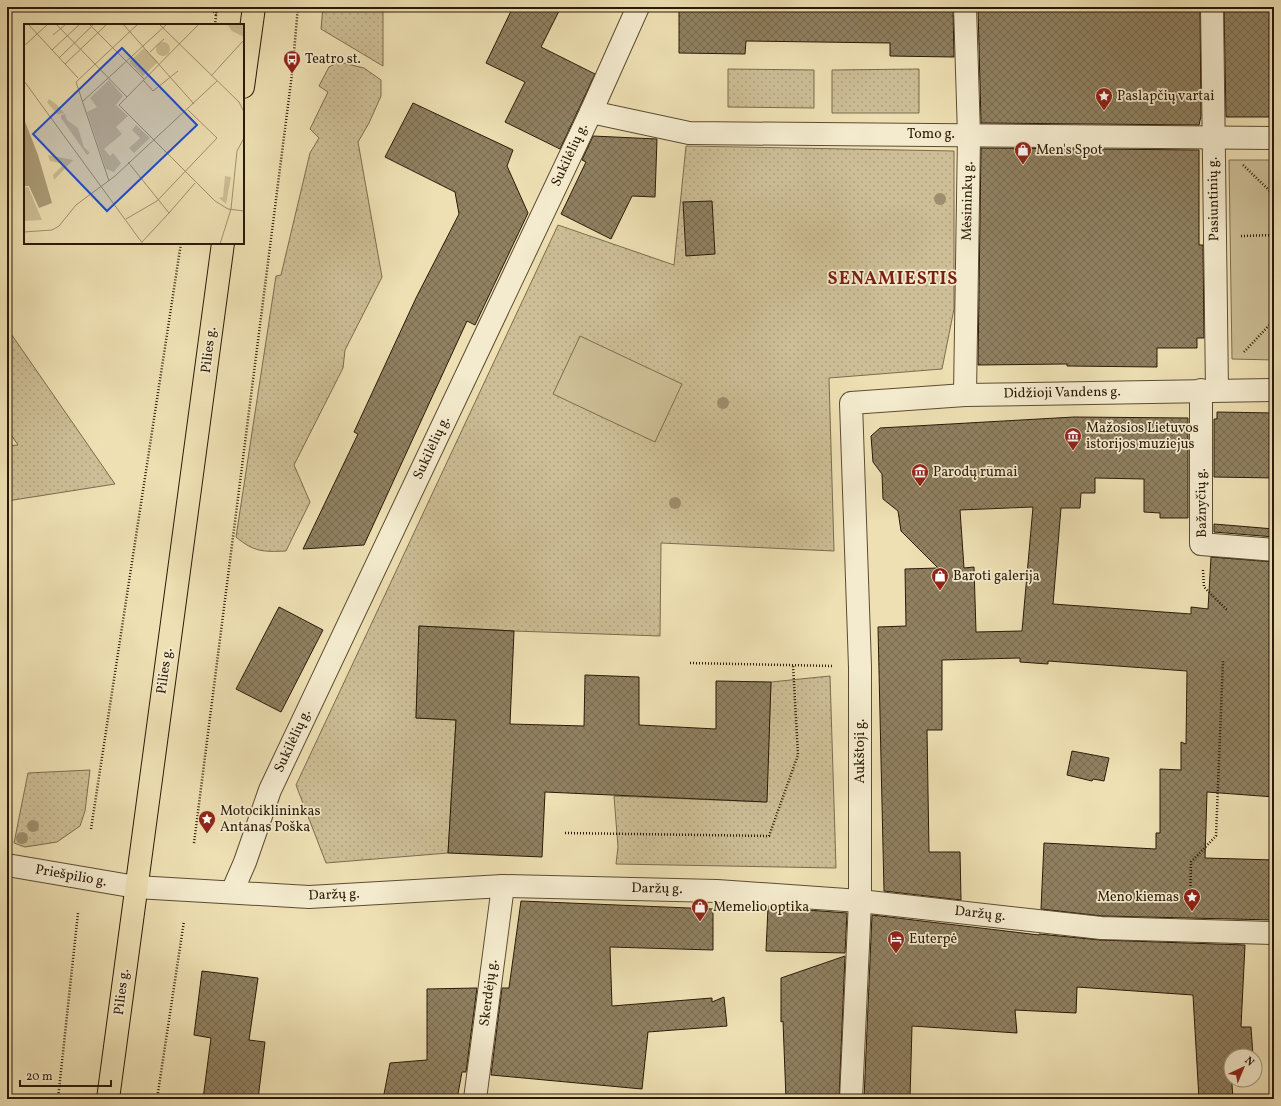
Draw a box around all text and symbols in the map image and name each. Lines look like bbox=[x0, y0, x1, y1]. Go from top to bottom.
inset map bbox=[24, 24, 244, 244]
bus stop icon: Teatro st. bbox=[282, 49, 302, 74]
place label: Teatro st. bbox=[305, 50, 361, 69]
place icon: Paslapčių vartai bbox=[1094, 86, 1114, 111]
place label: Paslapčių vartai bbox=[1117, 87, 1214, 106]
street label: Sukilėlių g. bbox=[547, 120, 593, 190]
street label: Tomo g. bbox=[907, 125, 955, 144]
shop icon: Men's Spot bbox=[1013, 140, 1033, 165]
place label: Men's Spot bbox=[1036, 141, 1103, 160]
street label: Pasiuntinių g. bbox=[1204, 157, 1224, 241]
street label: Mėsininkų g. bbox=[958, 161, 978, 241]
district label: SENAMIESTIS bbox=[828, 267, 958, 292]
street label: Pilies g. bbox=[197, 326, 221, 374]
street label: Didžioji Vandens g. bbox=[1003, 382, 1121, 404]
street label: Sukilėlių g. bbox=[409, 413, 455, 483]
place label: Mažosios Lietuvos istorijos muziejus bbox=[1086, 419, 1199, 454]
museum icon: Mažosios Lietuvos istorijos muziejus bbox=[1063, 426, 1083, 451]
museum icon: Parodų rūmai bbox=[910, 462, 930, 487]
place label: Parodų rūmai bbox=[933, 463, 1017, 482]
street label: Bažnyčių g. bbox=[1192, 468, 1212, 538]
shop icon: Baroti galerija bbox=[930, 566, 950, 591]
place label: Baroti galerija bbox=[953, 567, 1040, 586]
street label: Pilies g. bbox=[152, 647, 178, 695]
street label: Sukilėlių g. bbox=[270, 706, 316, 776]
street label: Aukštoji g. bbox=[851, 719, 870, 783]
place label: Motociklininkas Antanas Poška bbox=[220, 802, 320, 837]
place icon: Motociklininkas Antanas Poška bbox=[197, 809, 217, 834]
street label: Priešpilio g. bbox=[34, 860, 108, 892]
street label: Daržų g. bbox=[631, 879, 683, 899]
street label: Daržų g. bbox=[308, 885, 360, 905]
place icon: Meno kiemas bbox=[1182, 887, 1202, 912]
place label: Meno kiemas bbox=[1097, 888, 1179, 907]
shop icon: Memelio optika bbox=[690, 897, 710, 922]
place label: Memelio optika bbox=[713, 898, 809, 917]
street label: Daržų g. bbox=[954, 902, 1006, 926]
hotel icon: Euterpė bbox=[886, 929, 906, 954]
place label: Euterpė bbox=[909, 930, 958, 949]
street label: Skerdėjų g. bbox=[475, 958, 503, 1028]
street label: Pilies g. bbox=[110, 968, 134, 1016]
north arrow bbox=[1223, 1048, 1263, 1088]
text: N bbox=[1241, 1054, 1257, 1070]
scale bar bbox=[20, 1062, 111, 1088]
text: 20 m bbox=[26, 1069, 53, 1085]

